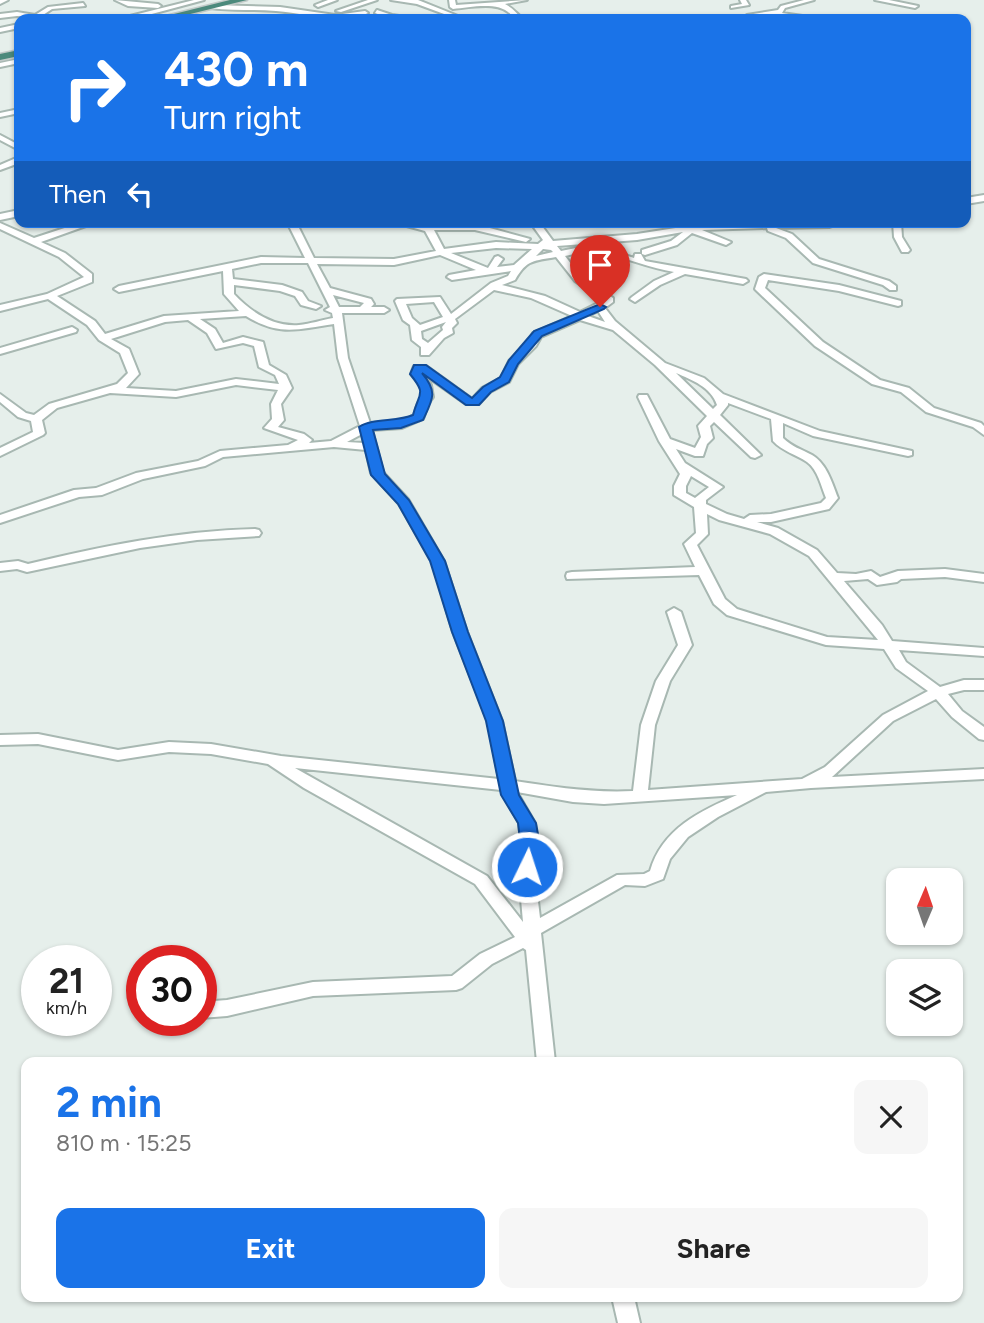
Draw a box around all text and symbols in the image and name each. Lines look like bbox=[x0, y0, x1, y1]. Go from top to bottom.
text: 430 m bbox=[164, 39, 308, 98]
icon: right bbox=[49, 42, 140, 133]
text: Turn right bbox=[164, 99, 302, 137]
icon: left bbox=[121, 175, 159, 213]
text: Then bbox=[49, 178, 107, 210]
pin bbox=[570, 235, 630, 307]
icon: arrive bbox=[581, 246, 619, 284]
position arrow bbox=[490, 830, 564, 904]
north arrow bbox=[886, 868, 962, 945]
map controls bbox=[886, 868, 963, 1036]
speed limit sign: 30 bbox=[126, 945, 217, 1036]
button: layers bbox=[886, 959, 963, 1036]
text: 21 bbox=[49, 960, 84, 1002]
text: km/h bbox=[46, 997, 87, 1019]
text: 2 min bbox=[56, 1077, 162, 1128]
button: close bbox=[854, 1080, 928, 1154]
text: 810 m · 15:25 bbox=[56, 1129, 191, 1157]
button: Exit bbox=[56, 1208, 485, 1288]
button: Share bbox=[499, 1208, 928, 1288]

